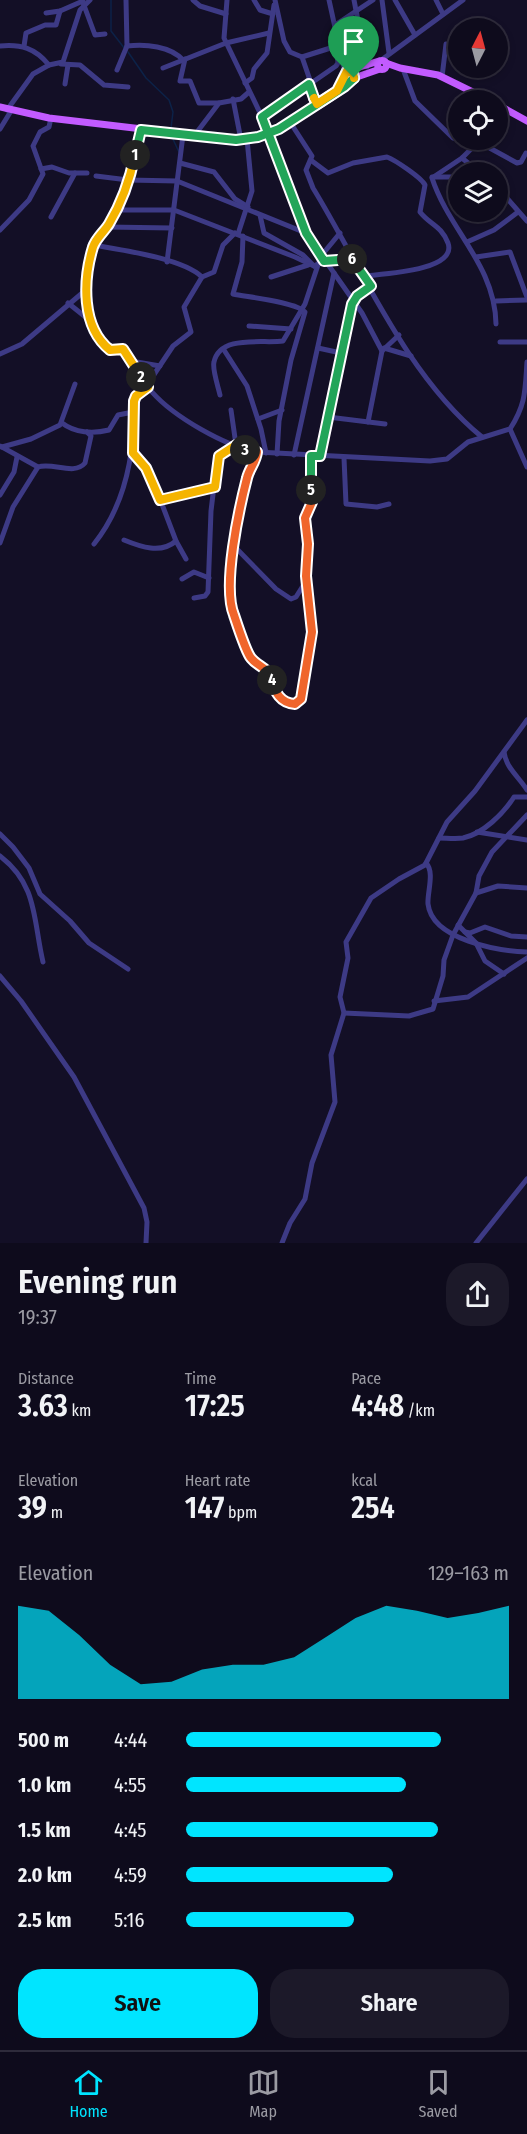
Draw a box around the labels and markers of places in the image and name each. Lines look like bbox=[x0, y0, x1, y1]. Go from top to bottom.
pin bbox=[328, 16, 379, 78]
pin: 1 bbox=[120, 140, 150, 170]
pin: 6 bbox=[337, 244, 367, 274]
pin: 2 bbox=[126, 362, 156, 392]
pin: 3 bbox=[230, 435, 260, 465]
pin: 5 bbox=[296, 475, 326, 505]
pin: 4 bbox=[257, 665, 287, 695]

